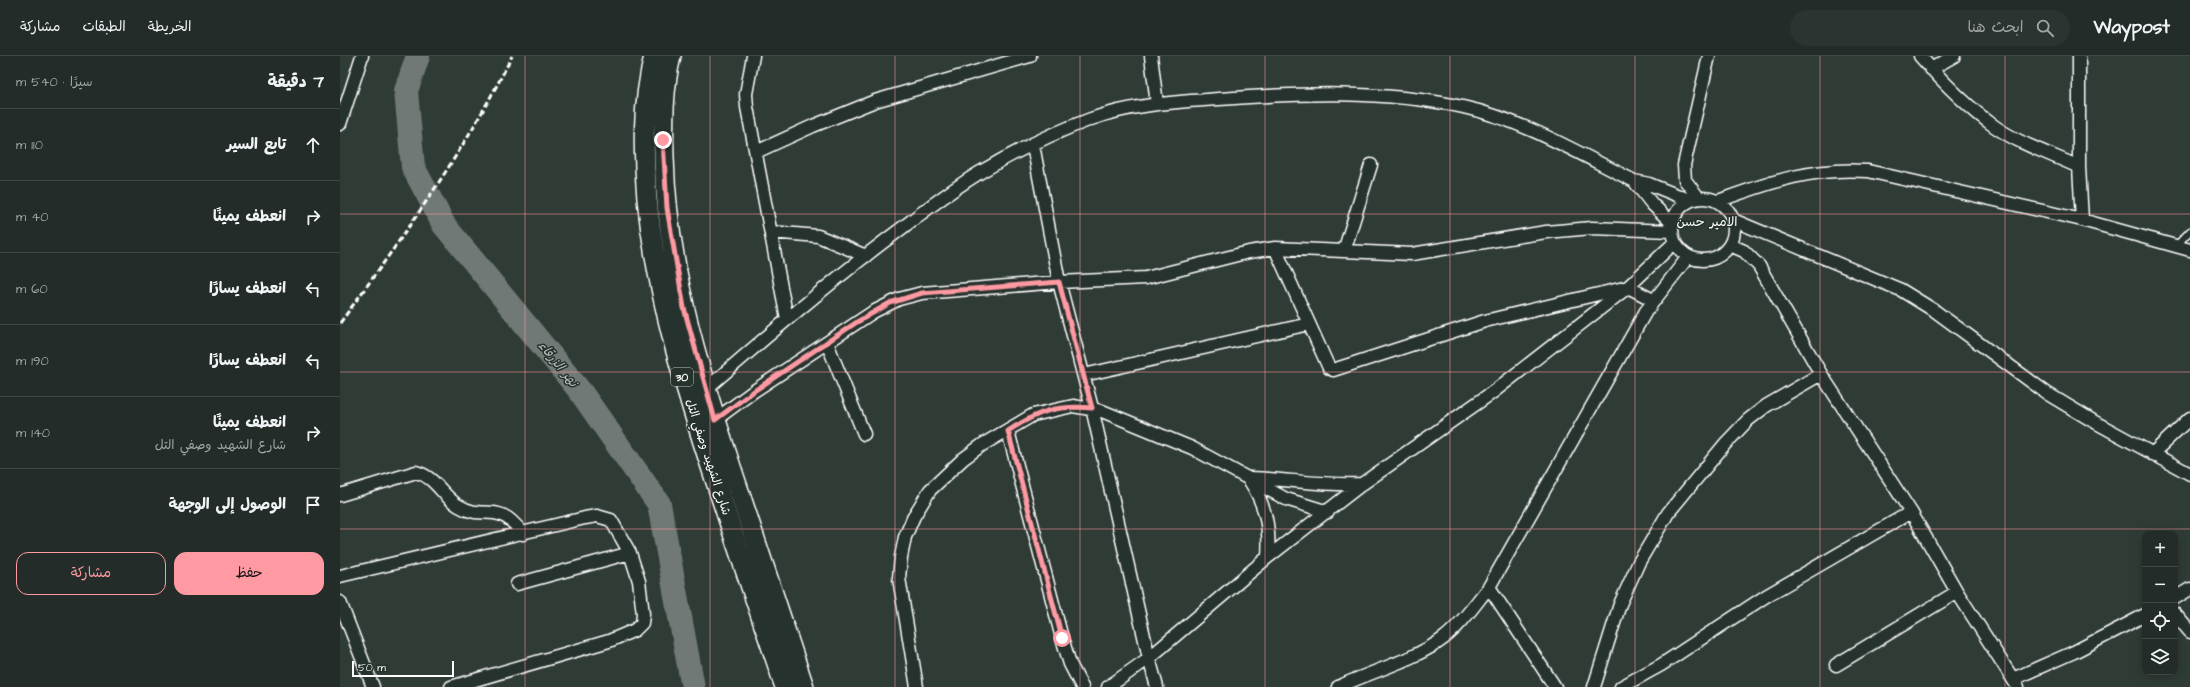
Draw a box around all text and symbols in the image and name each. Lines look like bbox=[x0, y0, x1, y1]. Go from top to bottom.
search box bbox=[1790, 10, 2070, 46]
text: Waypost bbox=[2094, 14, 2170, 41]
text: مشاركة bbox=[20, 17, 60, 37]
text: الطبقات bbox=[82, 17, 126, 37]
text: الخريطة bbox=[148, 17, 191, 37]
text: ابحث هنا bbox=[1967, 17, 2024, 38]
icon: search bbox=[2034, 17, 2056, 39]
text: 7 دقيقة bbox=[268, 70, 324, 94]
text: سيرًا · 540 m bbox=[16, 73, 92, 91]
route end bbox=[654, 131, 672, 149]
text: تابع السير bbox=[227, 134, 286, 155]
icon: ahead bbox=[302, 134, 324, 156]
text: 110 m bbox=[16, 136, 43, 154]
text: انعطف يمينًا bbox=[213, 206, 286, 227]
icon: right bbox=[302, 206, 324, 228]
text: 40 m bbox=[16, 208, 48, 226]
district label: الامير حسن bbox=[1676, 213, 1738, 231]
text: انعطف يسارًا bbox=[209, 278, 286, 299]
icon: left bbox=[302, 278, 324, 300]
text: 60 m bbox=[16, 280, 48, 298]
water label: نهر الزرقاء bbox=[534, 337, 583, 392]
text: انعطف يسارًا bbox=[209, 350, 286, 371]
icon: left bbox=[302, 350, 324, 372]
text: 190 m bbox=[16, 352, 49, 370]
road number: 30 bbox=[671, 368, 693, 386]
street label: شارع الشهيد وصفي التل bbox=[679, 397, 735, 518]
text: انعطف يمينًا bbox=[213, 412, 286, 433]
icon: right bbox=[302, 422, 324, 444]
text: 140 m bbox=[16, 424, 50, 442]
text: شارع الشهيد وصفي التل bbox=[155, 436, 286, 454]
text: الوصول إلى الوجهة bbox=[169, 494, 286, 515]
icon: arrive bbox=[302, 494, 324, 516]
map controls bbox=[2142, 531, 2178, 675]
button: + bbox=[2142, 531, 2178, 567]
button: مشاركة bbox=[16, 552, 166, 595]
button: حفظ bbox=[174, 552, 324, 595]
button: − bbox=[2142, 567, 2178, 603]
button: locate bbox=[2142, 603, 2178, 639]
route start bbox=[1053, 629, 1071, 647]
button: layers bbox=[2142, 639, 2178, 675]
scale bar bbox=[352, 659, 454, 678]
text: 50 m bbox=[358, 660, 386, 675]

